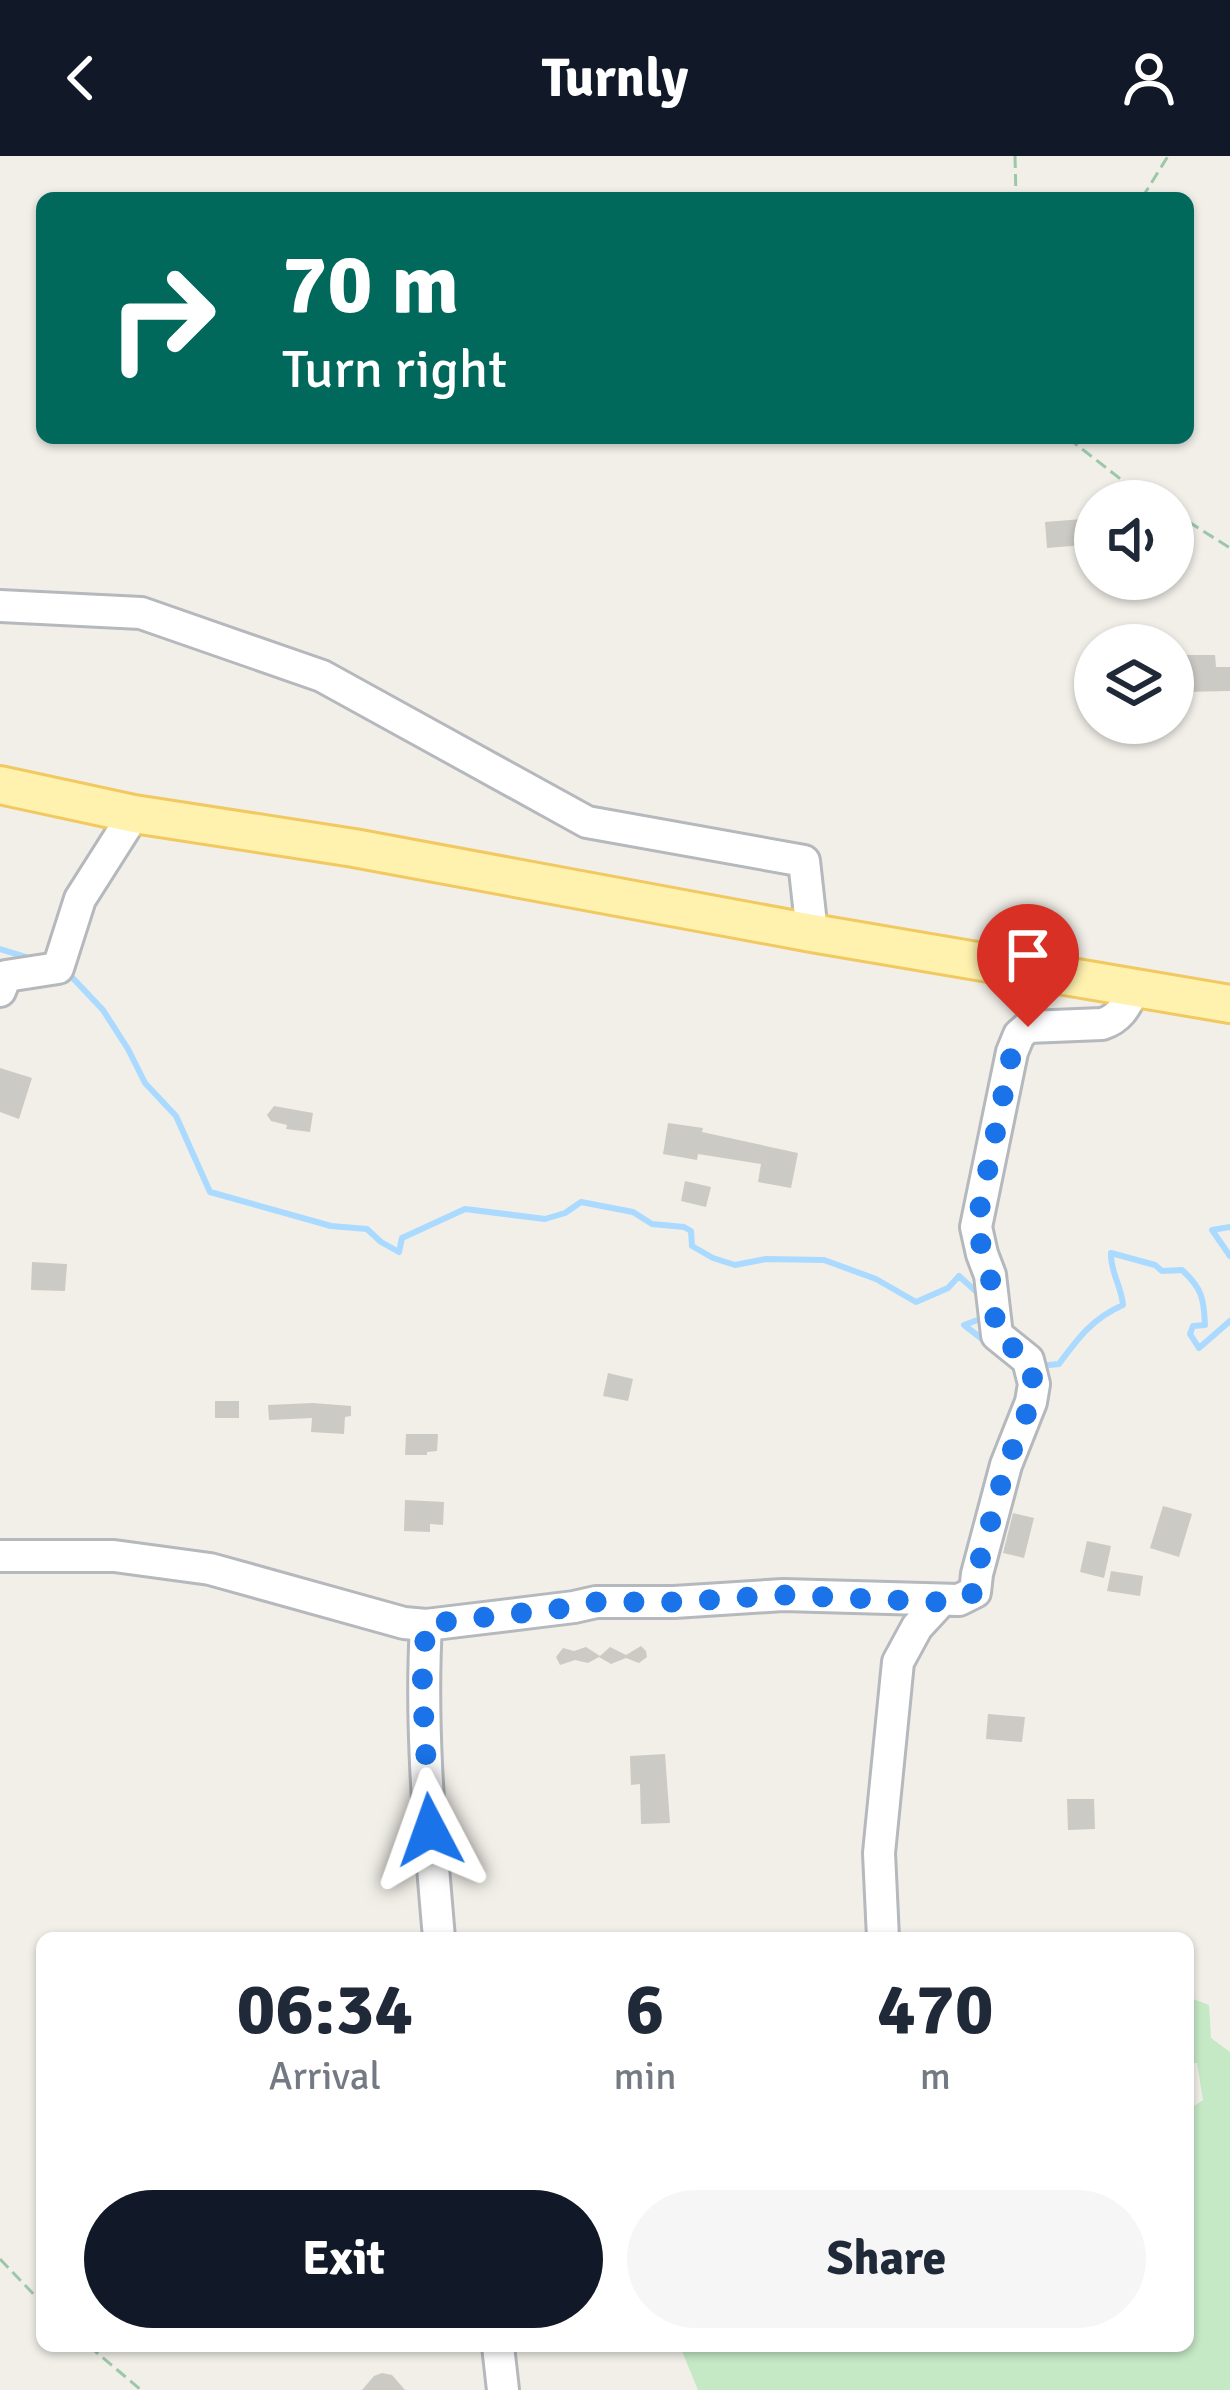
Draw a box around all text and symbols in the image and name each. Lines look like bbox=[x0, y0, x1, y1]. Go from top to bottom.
icon: back bbox=[48, 45, 114, 111]
text: Turnly bbox=[542, 45, 688, 112]
icon: person bbox=[1116, 45, 1182, 111]
text: 70 m bbox=[282, 233, 459, 337]
icon: right bbox=[84, 240, 240, 396]
text: Turn right bbox=[282, 336, 507, 403]
map controls bbox=[1074, 480, 1194, 744]
button: sound bbox=[1074, 480, 1194, 600]
button: layers bbox=[1074, 624, 1194, 744]
pin bbox=[977, 904, 1079, 1027]
icon: arrive bbox=[995, 922, 1061, 988]
position arrow bbox=[367, 1767, 493, 1893]
text: 06:34 bbox=[236, 1965, 413, 2054]
text: 6 bbox=[626, 1965, 664, 2054]
text: 470 bbox=[877, 1965, 994, 2054]
text: Arrival bbox=[269, 2052, 381, 2100]
text: min bbox=[614, 2052, 677, 2100]
text: m bbox=[920, 2052, 951, 2100]
button: Exit bbox=[84, 2190, 603, 2328]
button: Share bbox=[627, 2190, 1146, 2328]

